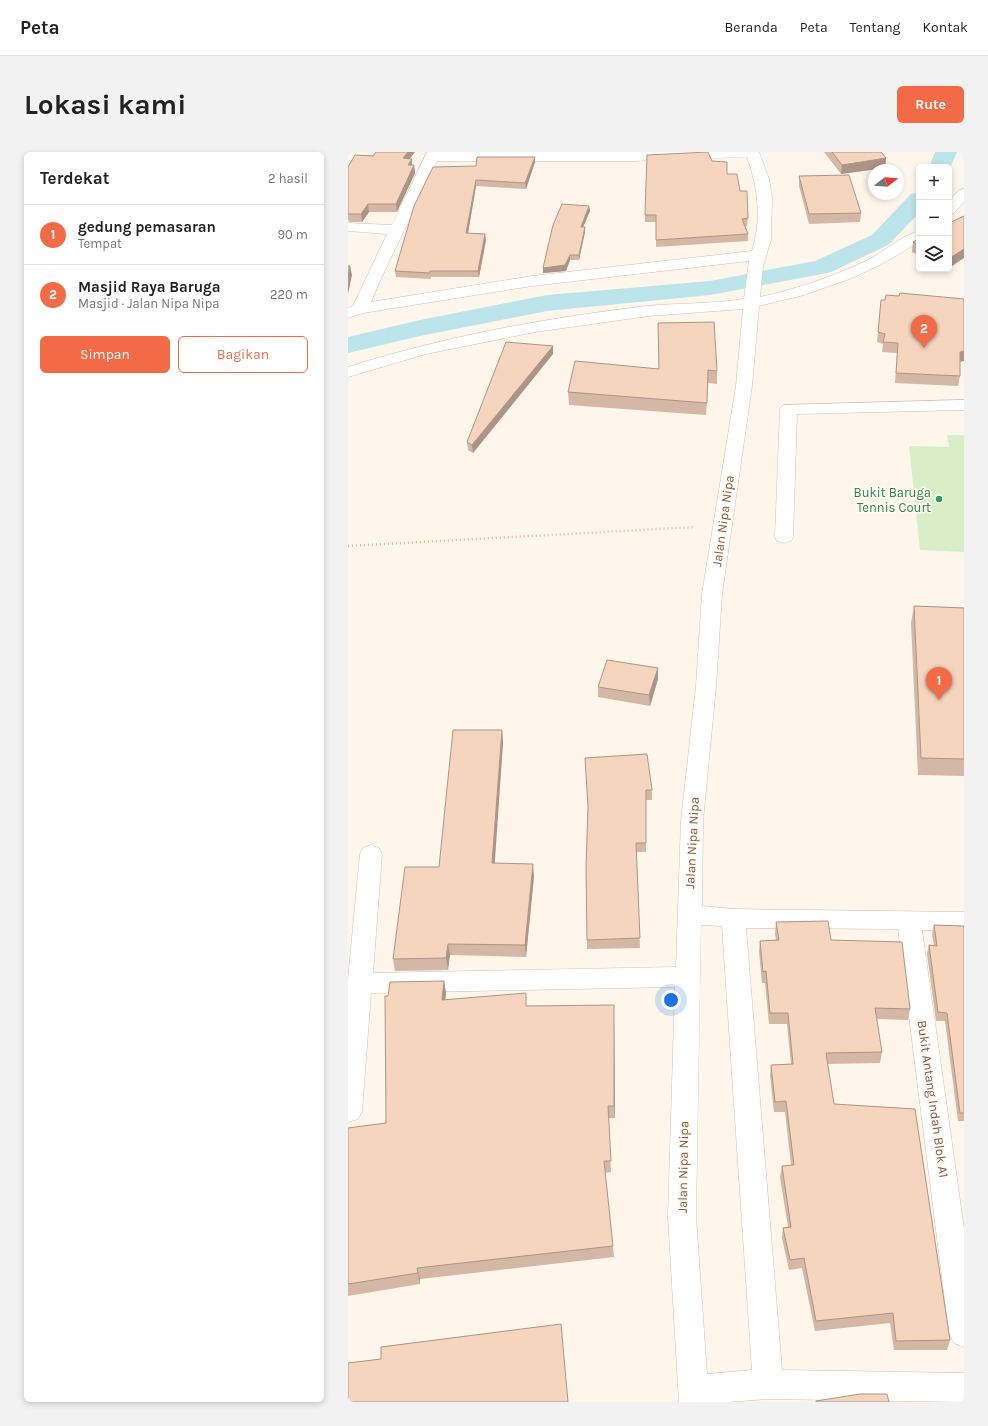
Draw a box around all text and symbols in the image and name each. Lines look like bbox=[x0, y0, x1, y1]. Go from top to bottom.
text: Peta bbox=[20, 17, 60, 39]
text: Beranda bbox=[725, 19, 778, 36]
text: Peta bbox=[800, 19, 828, 36]
text: Tentang bbox=[850, 19, 901, 36]
text: Kontak bbox=[923, 19, 968, 36]
button: Rute bbox=[897, 86, 964, 123]
text: Lokasi kami bbox=[24, 88, 186, 121]
north arrow bbox=[868, 164, 904, 200]
map controls bbox=[916, 164, 952, 272]
button: + bbox=[916, 164, 952, 200]
text: Terdekat bbox=[40, 168, 109, 188]
text: 2 hasil bbox=[268, 171, 308, 186]
button: − bbox=[916, 200, 952, 236]
text: gedung pemasaran bbox=[78, 218, 216, 236]
text: 1 bbox=[51, 227, 55, 242]
text: 90 m bbox=[277, 227, 308, 242]
text: Tempat bbox=[78, 236, 122, 251]
button: layers bbox=[916, 236, 952, 272]
text: Masjid Raya Baruga bbox=[78, 278, 221, 296]
text: 2 bbox=[49, 287, 57, 302]
text: 220 m bbox=[270, 287, 308, 302]
text: Masjid · Jalan Nipa Nipa bbox=[78, 296, 219, 311]
pin: 2 bbox=[911, 315, 937, 348]
button: Simpan bbox=[40, 336, 170, 373]
button: Bagikan bbox=[178, 336, 308, 373]
street label: Jalan Nipa Nipa bbox=[709, 474, 737, 568]
place label: Bukit Baruga Tennis Court bbox=[854, 485, 931, 515]
marker: Bukit Baruga Tennis Court bbox=[934, 494, 944, 504]
pin: 1 bbox=[926, 667, 952, 700]
street label: Jalan Nipa Nipa bbox=[682, 797, 702, 889]
your location bbox=[661, 990, 681, 1010]
street label: Bukit Antang Indah Blok A1 bbox=[915, 1019, 951, 1179]
street label: Jalan Nipa Nipa bbox=[675, 1121, 691, 1213]

